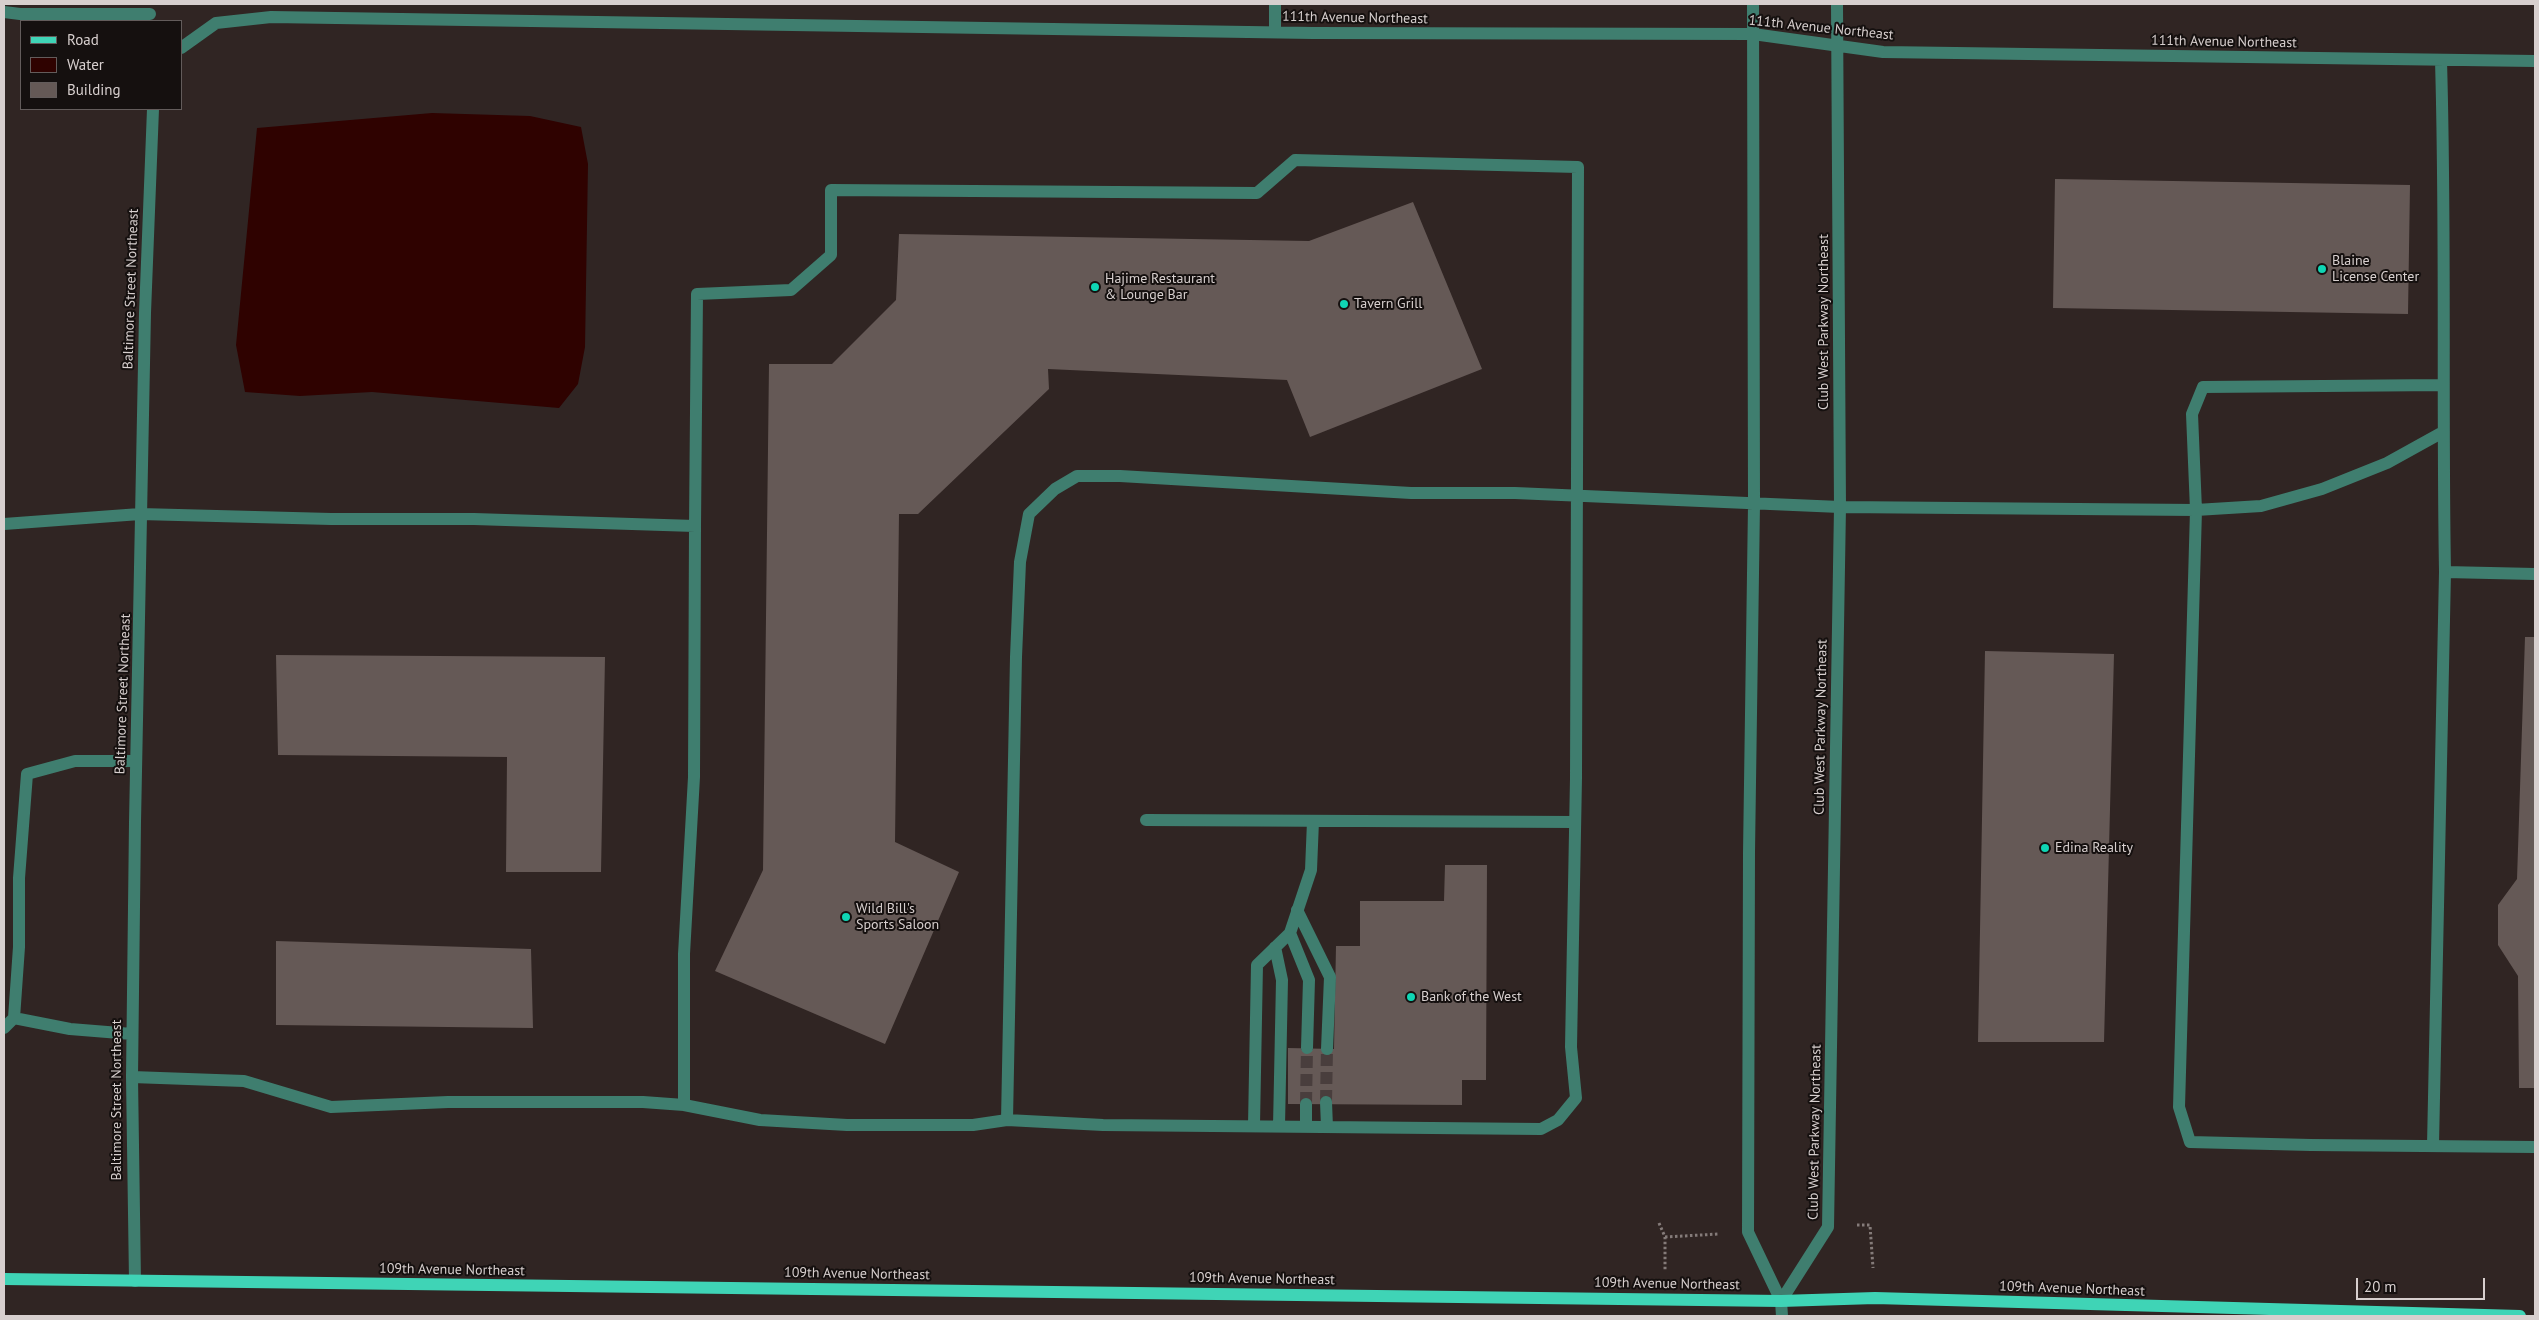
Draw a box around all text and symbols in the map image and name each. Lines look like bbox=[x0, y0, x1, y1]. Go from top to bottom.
street label: 111th Avenue Northeast bbox=[1282, 8, 1428, 28]
street label: 111th Avenue Northeast bbox=[1748, 12, 1894, 44]
legend bbox=[20, 20, 182, 110]
text: Road bbox=[67, 30, 99, 49]
street label: 111th Avenue Northeast bbox=[2151, 32, 2297, 52]
text: Water bbox=[67, 55, 104, 74]
text: Building bbox=[67, 80, 121, 99]
street label: Baltimore Street Northeast bbox=[120, 208, 142, 370]
street label: Club West Parkway Northeast bbox=[1816, 234, 1832, 410]
place label: Blaine License Center bbox=[2332, 253, 2419, 286]
marker: Blaine License Center bbox=[2316, 263, 2328, 275]
place label: Hajime Restaurant & Lounge Bar bbox=[1105, 271, 1215, 304]
marker: Hajime Restaurant & Lounge Bar bbox=[1089, 281, 1101, 293]
place label: Tavern Grill bbox=[1354, 296, 1422, 312]
marker: Tavern Grill bbox=[1338, 298, 1350, 310]
street label: Baltimore Street Northeast bbox=[112, 613, 134, 775]
street label: Club West Parkway Northeast bbox=[1811, 639, 1831, 815]
place label: Edina Reality bbox=[2055, 840, 2133, 856]
marker: Edina Reality bbox=[2039, 842, 2051, 854]
place label: Wild Bill's Sports Saloon bbox=[856, 901, 939, 934]
marker: Wild Bill's Sports Saloon bbox=[840, 911, 852, 923]
place label: Bank of the West bbox=[1421, 989, 1522, 1005]
marker: Bank of the West bbox=[1405, 991, 1417, 1003]
street label: Baltimore Street Northeast bbox=[109, 1020, 125, 1180]
street label: Club West Parkway Northeast bbox=[1805, 1044, 1825, 1220]
street label: 109th Avenue Northeast bbox=[379, 1260, 525, 1280]
street label: 109th Avenue Northeast bbox=[784, 1264, 930, 1284]
scale bar bbox=[2359, 1268, 2488, 1300]
street label: 109th Avenue Northeast bbox=[1189, 1269, 1335, 1289]
street label: 109th Avenue Northeast bbox=[1594, 1274, 1740, 1294]
text: 20 m bbox=[2364, 1277, 2397, 1296]
street label: 109th Avenue Northeast bbox=[1999, 1278, 2145, 1300]

